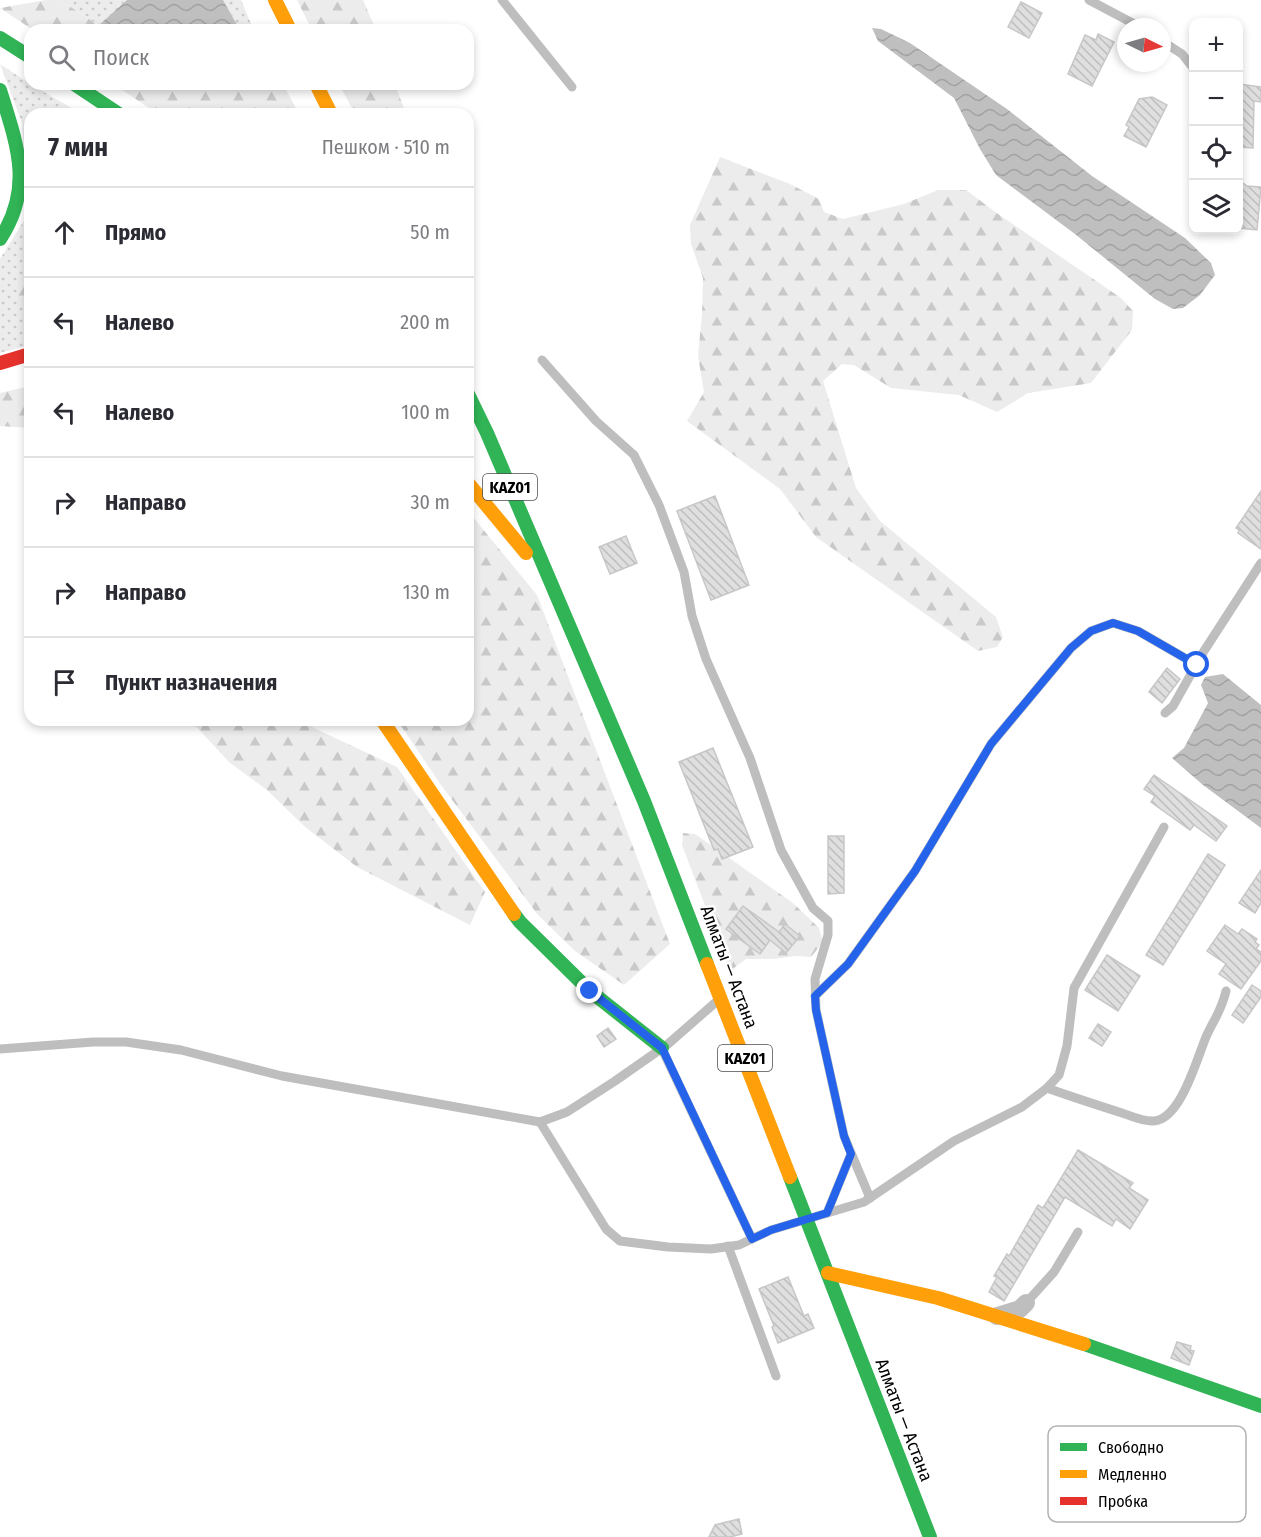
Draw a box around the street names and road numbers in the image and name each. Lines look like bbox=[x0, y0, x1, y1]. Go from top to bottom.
road number: KАZ01 bbox=[483, 474, 537, 500]
street label: Алматы — Астана bbox=[695, 902, 763, 1032]
road number: KАZ01 bbox=[718, 1045, 772, 1071]
street label: Алматы — Астана bbox=[870, 1355, 938, 1485]

